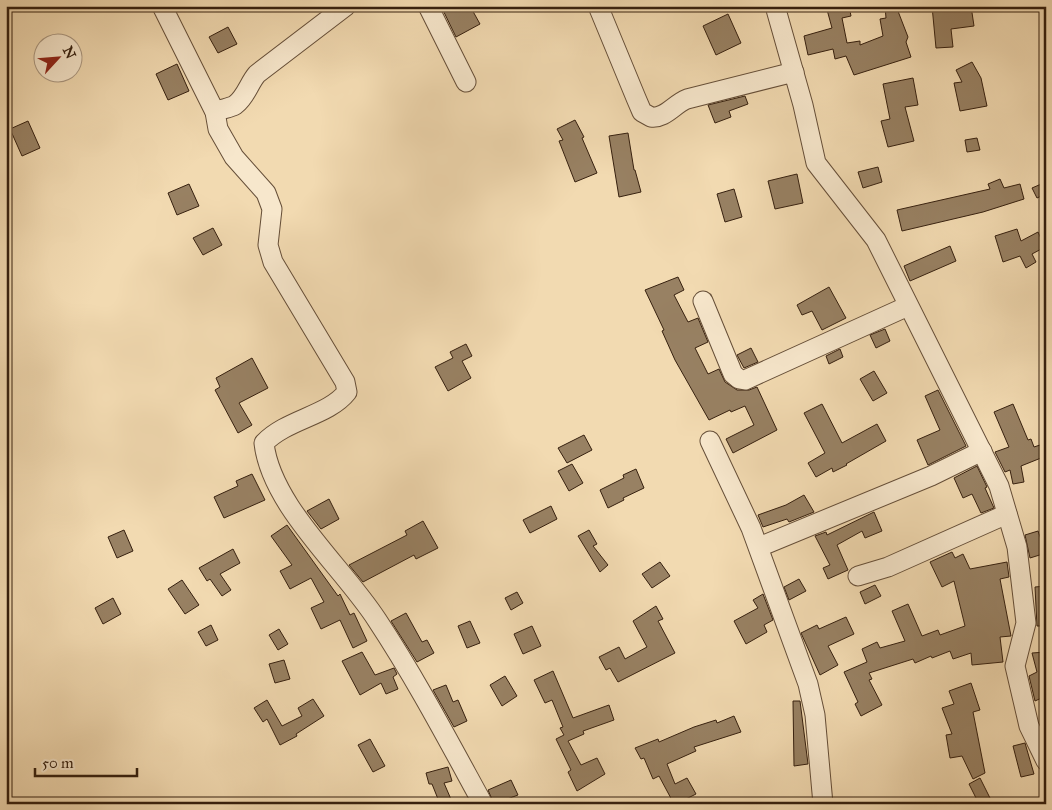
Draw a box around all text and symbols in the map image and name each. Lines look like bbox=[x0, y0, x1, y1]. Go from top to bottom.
north arrow bbox=[32, 32, 82, 82]
text: N bbox=[59, 43, 80, 62]
scale bar bbox=[35, 745, 138, 777]
text: 50 m bbox=[42, 754, 74, 772]

